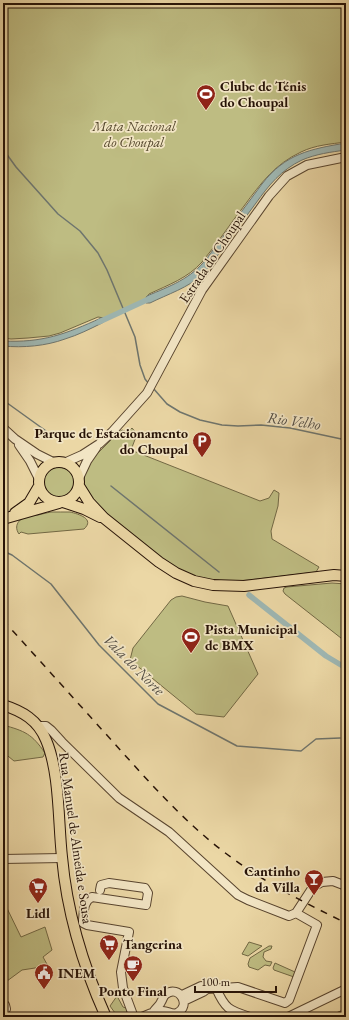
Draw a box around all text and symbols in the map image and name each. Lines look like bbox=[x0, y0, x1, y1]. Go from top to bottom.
place label: Clube de Ténis do Choupal bbox=[220, 77, 306, 111]
sports icon: Clube de Ténis do Choupal bbox=[195, 83, 217, 111]
park label: Mata Nacional do Choupal bbox=[91, 117, 177, 151]
street label: Estrada do Choupal bbox=[175, 207, 250, 306]
water label: Rio Velho bbox=[266, 407, 322, 434]
place label: Parque de Estacionamento do Choupal bbox=[34, 424, 188, 458]
parking icon: Parque de Estacionamento do Choupal bbox=[191, 430, 213, 458]
place label: Pista Municipal de BMX bbox=[205, 620, 297, 654]
sports icon: Pista Municipal de BMX bbox=[180, 626, 202, 654]
water label: Vala do Norte bbox=[100, 630, 170, 700]
street label: Rua Manuel de Almeida e Sousa bbox=[55, 751, 97, 925]
place label: Cantinho da Villa bbox=[244, 862, 301, 896]
bar icon: Cantinho da Villa bbox=[303, 868, 325, 896]
supermarket icon: Lidl bbox=[27, 876, 49, 904]
place label: Lidl bbox=[26, 904, 50, 922]
supermarket icon: Tangerina bbox=[98, 933, 120, 961]
place label: Tangerina bbox=[123, 935, 183, 953]
cafe icon: Ponto Final bbox=[122, 954, 144, 982]
public building icon: INEM bbox=[33, 962, 55, 990]
place label: INEM bbox=[58, 964, 95, 982]
scale bar bbox=[195, 968, 276, 994]
text: 100 m bbox=[201, 974, 231, 990]
place label: Ponto Final bbox=[99, 982, 167, 1000]

